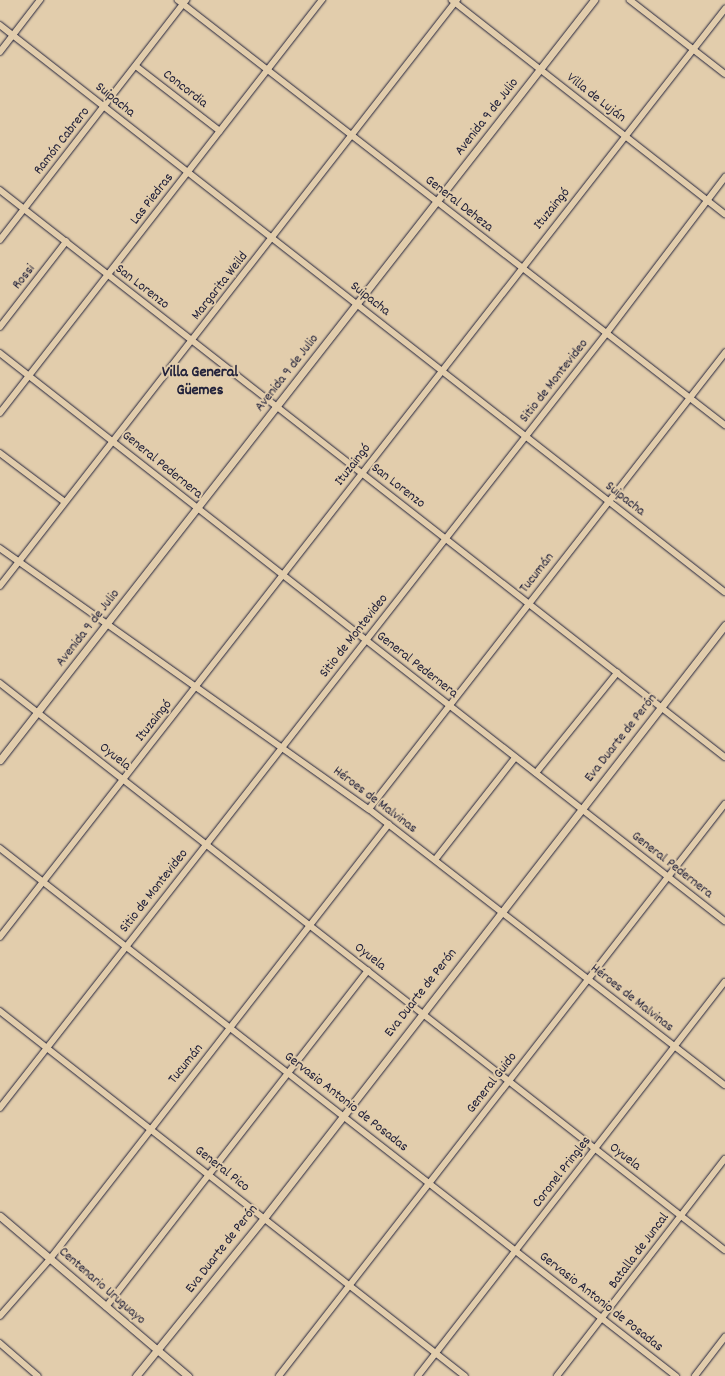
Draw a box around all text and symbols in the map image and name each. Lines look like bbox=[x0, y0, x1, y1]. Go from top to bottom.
street label: Concordia bbox=[159, 66, 211, 112]
street label: Villa de Luján bbox=[563, 70, 629, 126]
street label: Avenida 9 de Julio bbox=[452, 75, 522, 159]
street label: Suipacha bbox=[92, 79, 138, 121]
street label: Ramón Cabrero bbox=[30, 104, 94, 178]
street label: Las Piedras bbox=[127, 170, 177, 228]
street label: General Deheza bbox=[422, 172, 496, 236]
street label: Ituzaingó bbox=[530, 185, 574, 233]
street label: Margarita Weild bbox=[188, 249, 252, 323]
street label: Rossi bbox=[9, 261, 39, 293]
street label: San Lorenzo bbox=[112, 261, 172, 313]
street label: Suipacha bbox=[347, 278, 393, 320]
street label: Avenida 9 de Julio bbox=[252, 331, 322, 415]
street label: Sitio de Montevideo bbox=[516, 336, 592, 426]
district label: Villa General Güemes bbox=[162, 363, 238, 401]
street label: General Pedernera bbox=[118, 427, 206, 503]
street label: Ituzaingó bbox=[331, 441, 375, 489]
street label: San Lorenzo bbox=[368, 460, 428, 512]
street label: Suipacha bbox=[602, 478, 648, 520]
street label: Tucumán bbox=[516, 550, 558, 596]
street label: Avenida 9 de Julio bbox=[53, 586, 123, 670]
street label: Sitio de Montevideo bbox=[316, 591, 392, 681]
street label: General Pedernera bbox=[373, 628, 461, 702]
street label: Eva Duarte de Perón bbox=[581, 690, 661, 786]
street label: Ituzaingó bbox=[132, 697, 176, 745]
street label: Oyuela bbox=[96, 739, 134, 775]
street label: Héroes de Malvinas bbox=[330, 763, 420, 837]
street label: General Pedernera bbox=[628, 828, 716, 902]
street label: Sitio de Montevideo bbox=[116, 846, 192, 936]
street label: Oyuela bbox=[351, 939, 389, 975]
street label: Eva Duarte de Perón bbox=[381, 945, 461, 1041]
street label: Héroes de Malvinas bbox=[587, 960, 677, 1036]
street label: Tucumán bbox=[165, 1041, 207, 1087]
street label: Gervasio Antonio de Posadas bbox=[281, 1048, 411, 1156]
street label: General Guido bbox=[463, 1049, 521, 1117]
street label: Coronel Pringles bbox=[529, 1133, 595, 1211]
street label: Oyuela bbox=[606, 1139, 644, 1175]
street label: General Pico bbox=[191, 1142, 253, 1196]
street label: Eva Duarte de Perón bbox=[182, 1201, 262, 1297]
street label: Batalla de Juncal bbox=[605, 1210, 673, 1292]
street label: Centenario Uruguayo bbox=[55, 1244, 149, 1328]
street label: Gervasio Antonio de Posadas bbox=[536, 1248, 666, 1356]

